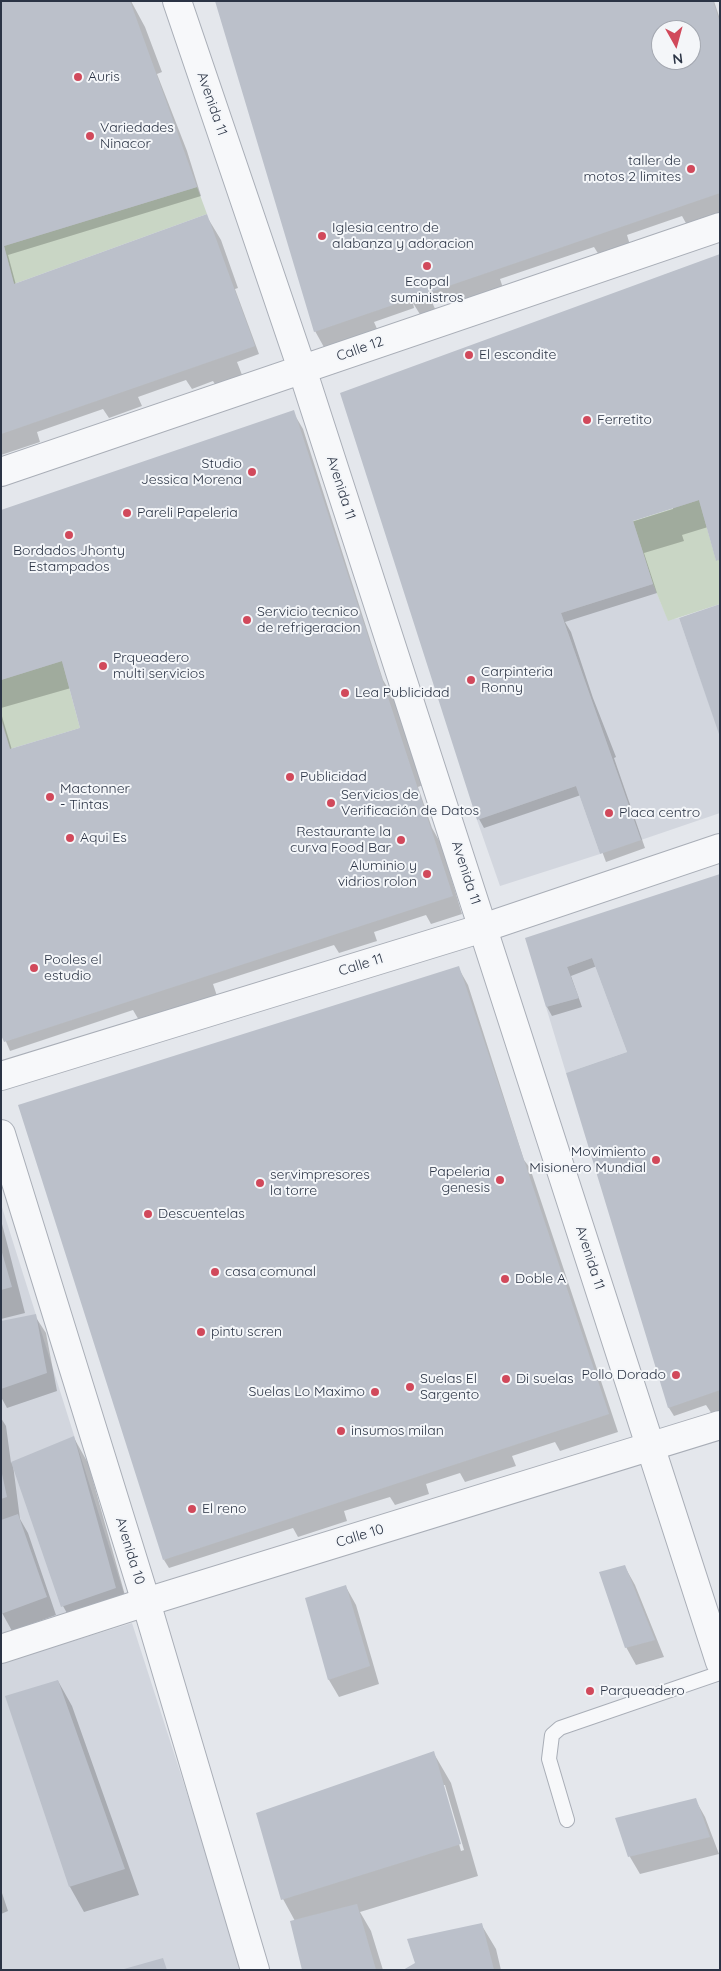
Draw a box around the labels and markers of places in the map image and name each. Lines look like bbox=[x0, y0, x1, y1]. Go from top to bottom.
place label: Auris bbox=[88, 69, 120, 85]
marker: Auris bbox=[72, 71, 84, 83]
place label: Variedades Ninacor bbox=[100, 120, 174, 152]
marker: Variedades Ninacor bbox=[84, 130, 96, 142]
place label: taller de motos 2 limites bbox=[584, 153, 681, 186]
marker: taller de motos 2 limites bbox=[685, 163, 697, 175]
place label: Iglesia centro de alabanza y adoracion bbox=[332, 220, 474, 252]
marker: Iglesia centro de alabanza y adoracion bbox=[316, 230, 328, 242]
marker: Ecopal suministros bbox=[421, 260, 433, 272]
place label: Ecopal suministros bbox=[391, 274, 463, 306]
place label: El escondite bbox=[479, 347, 556, 363]
marker: El escondite bbox=[463, 349, 475, 361]
place label: Ferretito bbox=[597, 412, 652, 428]
marker: Ferretito bbox=[581, 414, 593, 426]
place label: Studio Jessica Morena bbox=[141, 456, 242, 488]
marker: Studio Jessica Morena bbox=[246, 466, 258, 478]
place label: Pareli Papeleria bbox=[137, 505, 238, 521]
marker: Pareli Papeleria bbox=[121, 507, 133, 519]
marker: Bordados Jhonty Estampados bbox=[63, 529, 75, 541]
place label: Bordados Jhonty Estampados bbox=[13, 543, 125, 576]
place label: Servicio tecnico de refrigeracion bbox=[257, 604, 361, 636]
marker: Servicio tecnico de refrigeracion bbox=[241, 614, 253, 626]
place label: Prqueadero multi servicios bbox=[113, 650, 205, 682]
marker: Prqueadero multi servicios bbox=[97, 660, 109, 672]
place label: Carpinteria Ronny bbox=[481, 664, 553, 696]
marker: Carpinteria Ronny bbox=[465, 674, 477, 686]
place label: Lea Publicidad bbox=[355, 685, 449, 701]
marker: Lea Publicidad bbox=[339, 687, 351, 699]
place label: Publicidad bbox=[300, 769, 367, 785]
marker: Publicidad bbox=[284, 771, 296, 783]
place label: Mactonner - Tintas bbox=[60, 781, 130, 814]
place label: Servicios de Verificación de Datos bbox=[341, 787, 479, 820]
marker: Mactonner - Tintas bbox=[44, 791, 56, 803]
marker: Servicios de Verificación de Datos bbox=[325, 797, 337, 809]
place label: Placa centro bbox=[619, 805, 700, 821]
marker: Placa centro bbox=[603, 807, 615, 819]
place label: Restaurante la curva Food Bar bbox=[290, 824, 391, 856]
place label: Aqui Es bbox=[80, 830, 127, 846]
marker: Aqui Es bbox=[64, 832, 76, 844]
marker: Restaurante la curva Food Bar bbox=[395, 834, 407, 846]
place label: Aluminio y vidrios rolon bbox=[338, 858, 417, 890]
marker: Aluminio y vidrios rolon bbox=[421, 868, 433, 880]
place label: Pooles el estudio bbox=[44, 952, 102, 984]
marker: Pooles el estudio bbox=[28, 962, 40, 974]
place label: Movimiento Misionero Mundial bbox=[529, 1144, 646, 1176]
marker: Movimiento Misionero Mundial bbox=[650, 1154, 662, 1166]
place label: Papeleria genesis bbox=[429, 1164, 490, 1196]
place label: servimpresores la torre bbox=[270, 1167, 370, 1200]
marker: Papeleria genesis bbox=[494, 1174, 506, 1186]
marker: servimpresores la torre bbox=[254, 1177, 266, 1189]
place label: Descuentelas bbox=[158, 1206, 245, 1222]
marker: Descuentelas bbox=[142, 1208, 154, 1220]
place label: casa comunal bbox=[225, 1264, 316, 1280]
marker: casa comunal bbox=[209, 1266, 221, 1278]
place label: Doble A bbox=[515, 1271, 566, 1287]
marker: Doble A bbox=[499, 1273, 511, 1285]
place label: pintu scren bbox=[211, 1324, 282, 1340]
marker: pintu scren bbox=[195, 1326, 207, 1338]
place label: Pollo Dorado bbox=[581, 1367, 666, 1383]
marker: Pollo Dorado bbox=[670, 1369, 682, 1381]
place label: Suelas El Sargento bbox=[420, 1371, 479, 1404]
place label: Di suelas bbox=[516, 1371, 574, 1387]
marker: Di suelas bbox=[500, 1373, 512, 1385]
marker: Suelas El Sargento bbox=[404, 1381, 416, 1393]
place label: Suelas Lo Maximo bbox=[248, 1384, 365, 1400]
marker: Suelas Lo Maximo bbox=[369, 1386, 381, 1398]
place label: insumos milan bbox=[351, 1423, 444, 1439]
marker: insumos milan bbox=[335, 1425, 347, 1437]
place label: El reno bbox=[202, 1501, 247, 1517]
marker: El reno bbox=[186, 1503, 198, 1515]
place label: Parqueadero bbox=[600, 1683, 685, 1699]
marker: Parqueadero bbox=[584, 1685, 596, 1697]

